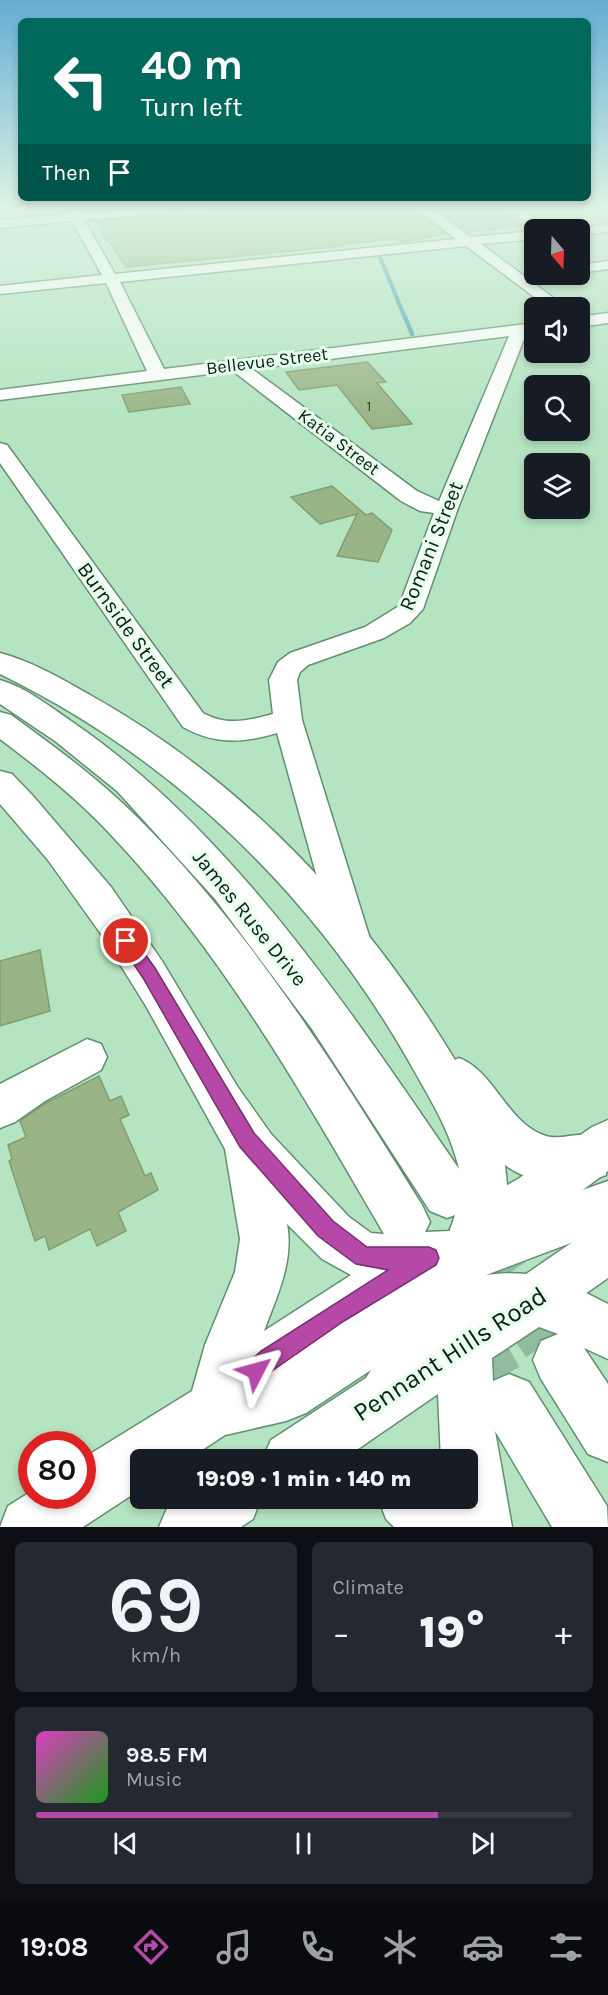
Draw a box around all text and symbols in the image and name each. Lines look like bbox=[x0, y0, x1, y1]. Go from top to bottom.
text: 40 m bbox=[141, 40, 243, 90]
icon: left bbox=[42, 42, 120, 120]
text: Turn left bbox=[141, 91, 242, 123]
icon: arrive bbox=[103, 156, 136, 189]
text: Then bbox=[42, 160, 91, 186]
north arrow bbox=[524, 219, 590, 285]
map controls bbox=[524, 219, 590, 519]
button: sound bbox=[524, 297, 590, 363]
street label: Bellevue Street bbox=[205, 343, 329, 379]
button: search bbox=[524, 375, 590, 441]
house number: 1 bbox=[367, 397, 371, 415]
street label: Katia Street bbox=[294, 404, 384, 480]
button: layers bbox=[524, 453, 590, 519]
street label: Romani Street bbox=[394, 478, 468, 614]
street label: Burnside Street bbox=[72, 558, 180, 692]
street label: James Ruse Drive bbox=[188, 845, 312, 991]
pin bbox=[100, 915, 151, 966]
icon: arrive bbox=[109, 924, 142, 957]
street label: Pennant Hills Road bbox=[347, 1280, 553, 1428]
position arrow bbox=[224, 1339, 288, 1403]
speed limit sign: 80 bbox=[18, 1431, 96, 1509]
text: 19:09 · 1 min · 140 m bbox=[196, 1466, 412, 1492]
text: 69 bbox=[108, 1559, 203, 1651]
text: Climate bbox=[333, 1576, 404, 1599]
text: 19° bbox=[419, 1606, 485, 1658]
text: − bbox=[333, 1614, 350, 1652]
text: + bbox=[555, 1614, 572, 1652]
text: km/h bbox=[130, 1644, 181, 1667]
text: 98.5 FM bbox=[126, 1742, 208, 1768]
text: Music bbox=[126, 1768, 182, 1791]
icon: previous bbox=[109, 1827, 142, 1860]
icon: pause bbox=[287, 1827, 320, 1860]
icon: next bbox=[466, 1827, 499, 1860]
icon: directions bbox=[130, 1926, 172, 1968]
icon: music bbox=[213, 1926, 255, 1968]
icon: phone bbox=[296, 1926, 338, 1968]
icon: climate bbox=[379, 1926, 421, 1968]
icon: car bbox=[462, 1926, 504, 1968]
icon: filters bbox=[545, 1926, 587, 1968]
text: 19:08 bbox=[21, 1931, 88, 1963]

